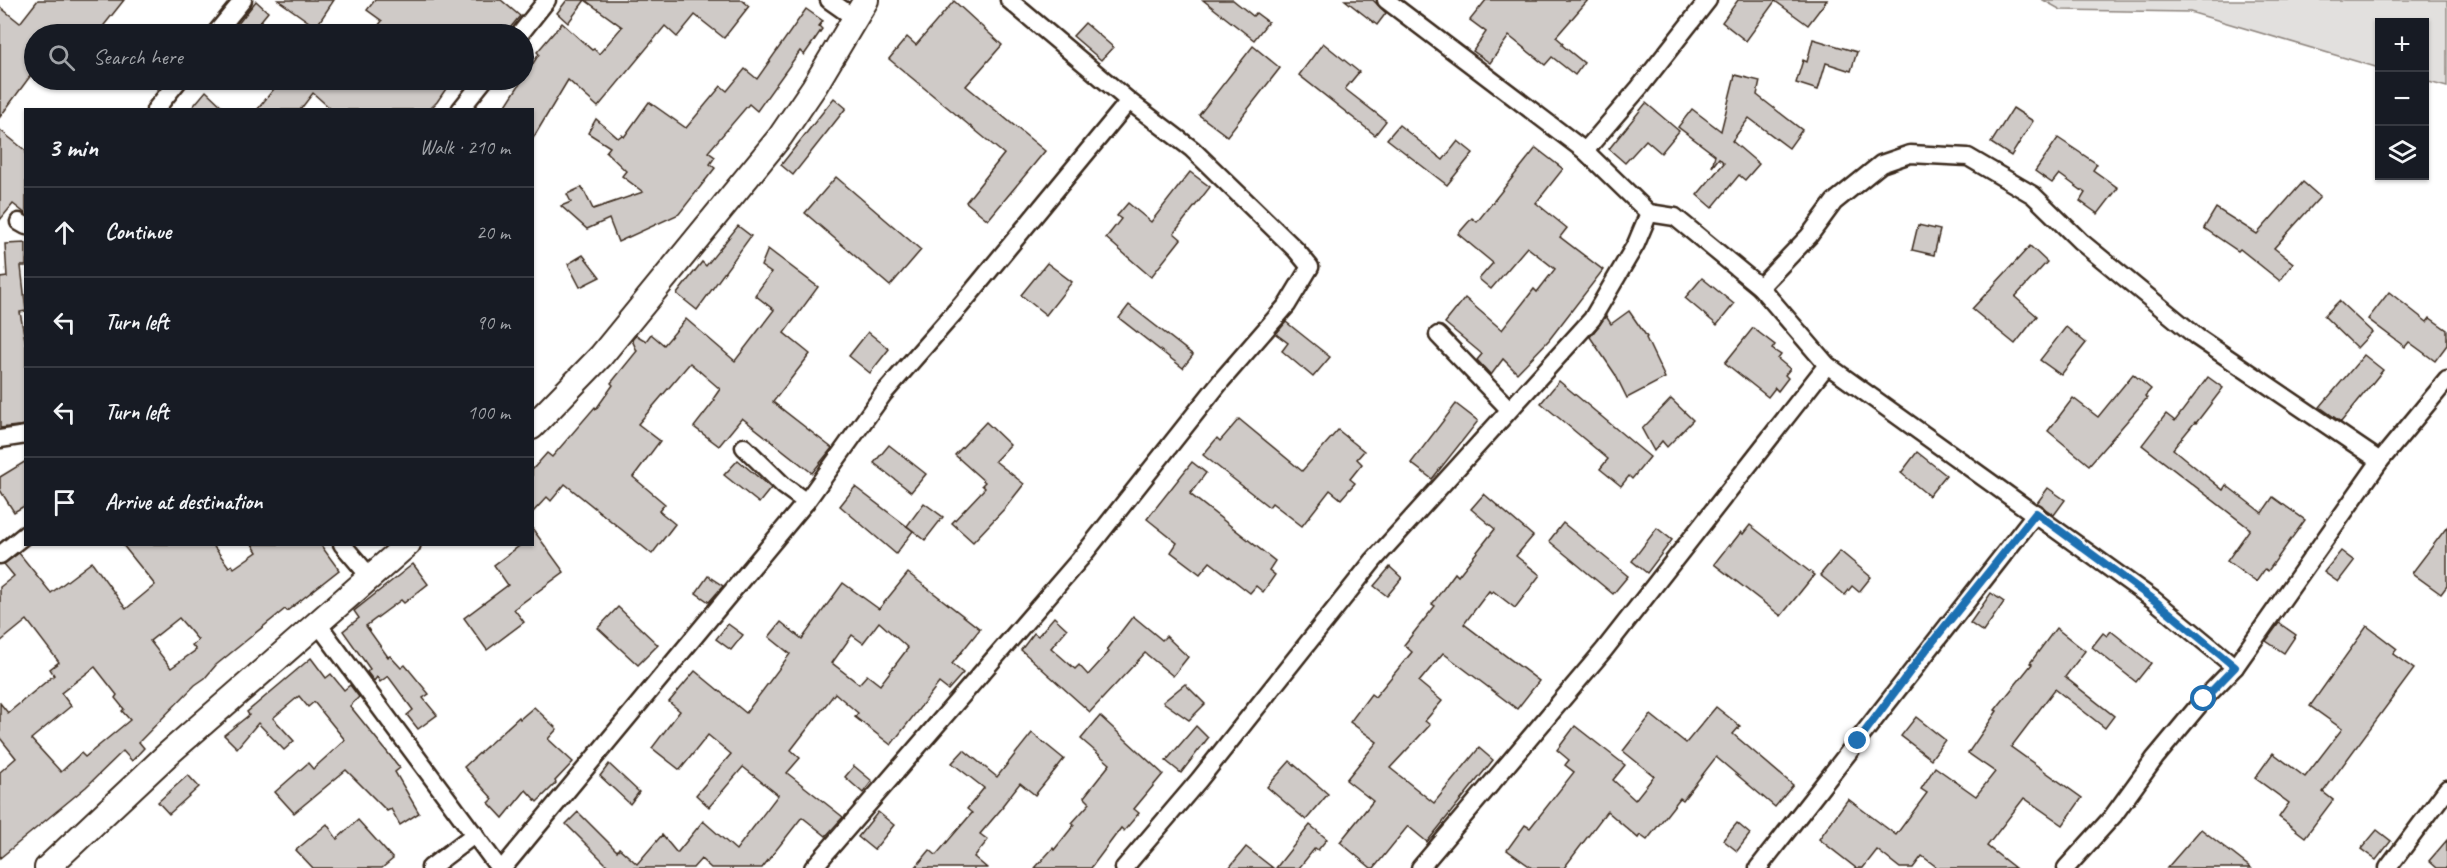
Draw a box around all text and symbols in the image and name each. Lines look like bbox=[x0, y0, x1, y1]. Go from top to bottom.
map controls bbox=[2375, 18, 2429, 180]
button: + bbox=[2375, 18, 2429, 72]
search box bbox=[24, 24, 534, 90]
icon: search bbox=[45, 41, 78, 74]
text: Search here bbox=[93, 43, 183, 71]
button: − bbox=[2375, 72, 2429, 126]
button: layers bbox=[2375, 126, 2429, 180]
text: 3 min bbox=[48, 131, 98, 164]
text: Walk · 210 m bbox=[420, 135, 510, 160]
icon: ahead bbox=[48, 216, 81, 249]
text: Continue bbox=[105, 218, 171, 246]
text: 20 m bbox=[476, 220, 510, 245]
icon: left bbox=[48, 306, 81, 339]
text: Turn left bbox=[105, 308, 169, 336]
text: 90 m bbox=[476, 310, 510, 335]
icon: left bbox=[48, 396, 81, 429]
text: Turn left bbox=[105, 398, 169, 426]
text: 100 m bbox=[467, 400, 510, 425]
icon: arrive bbox=[48, 486, 81, 519]
text: Arrive at destination bbox=[105, 488, 262, 516]
route start bbox=[2190, 685, 2216, 711]
route end bbox=[1844, 727, 1870, 753]

